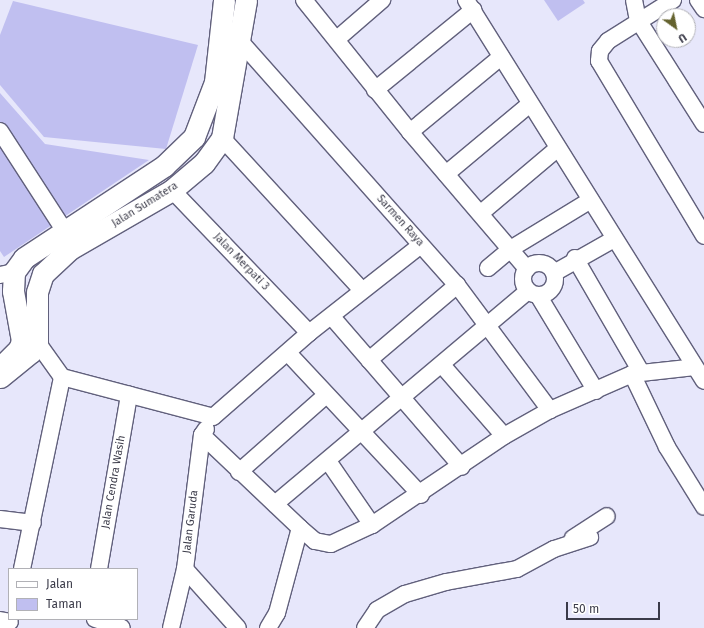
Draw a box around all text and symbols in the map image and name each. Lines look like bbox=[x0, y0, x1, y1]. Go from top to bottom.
north arrow bbox=[656, 8, 696, 48]
text: U bbox=[676, 30, 689, 45]
street label: Jalan Sumatera bbox=[110, 179, 180, 231]
street label: Sarmen Raya bbox=[373, 193, 427, 249]
street label: Jalan Merpati 3 bbox=[210, 231, 272, 293]
street label: Jalan Cendra Wasih bbox=[99, 434, 129, 530]
street label: Jalan Garuda bbox=[181, 489, 201, 555]
legend bbox=[8, 568, 138, 620]
text: Jalan bbox=[46, 577, 73, 591]
scale bar bbox=[568, 594, 662, 620]
text: Taman bbox=[46, 597, 82, 611]
text: 50 m bbox=[573, 602, 599, 616]

